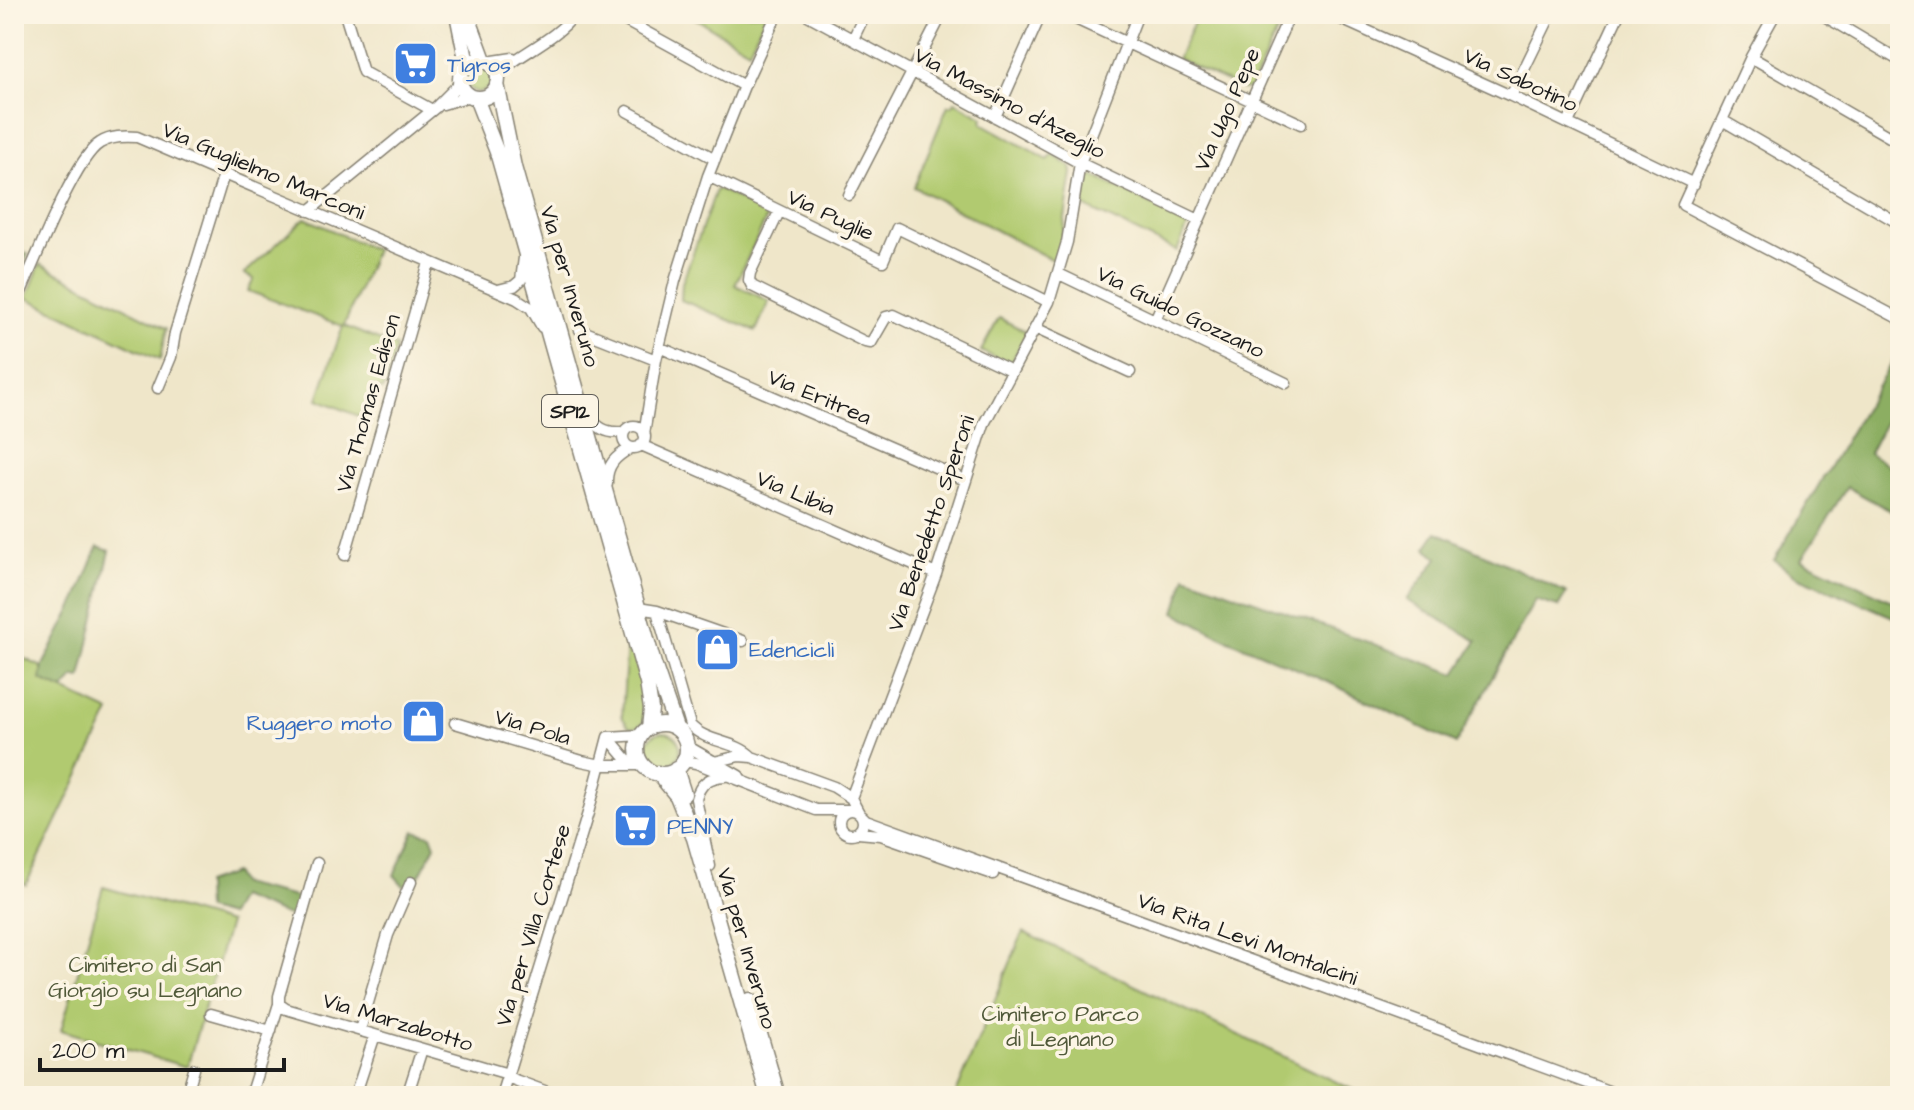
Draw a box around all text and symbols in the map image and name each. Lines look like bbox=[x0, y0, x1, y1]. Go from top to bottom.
supermarket icon: Tigros bbox=[392, 40, 440, 88]
street label: Via Massimo d'Azeglio bbox=[908, 40, 1111, 168]
street label: Via Sabotino bbox=[1458, 40, 1583, 121]
street label: Via Ugo Pepe bbox=[1186, 43, 1269, 177]
place label: Tigros bbox=[447, 50, 511, 82]
street label: Via Guglielmo Marconi bbox=[157, 115, 370, 229]
street label: Via Puglie bbox=[782, 182, 879, 250]
street label: Via per Inveruno bbox=[532, 202, 608, 371]
street label: Via Guido Gozzano bbox=[1091, 258, 1270, 367]
street label: Via Thomas Edison bbox=[328, 311, 409, 496]
street label: Via Eritrea bbox=[763, 362, 876, 433]
road number: SP12 bbox=[542, 395, 598, 427]
street label: Via Benedetto Speroni bbox=[880, 411, 983, 636]
street label: Via Libia bbox=[751, 463, 839, 524]
shop icon: Edencicli bbox=[694, 625, 742, 673]
place label: Edencicli bbox=[749, 635, 834, 666]
shop icon: Ruggero moto bbox=[399, 698, 447, 746]
street label: Via Pola bbox=[491, 701, 574, 754]
place label: Ruggero moto bbox=[246, 708, 393, 740]
supermarket icon: PENNY bbox=[612, 802, 660, 850]
place label: PENNY bbox=[667, 812, 734, 843]
street label: Via per Villa Cortese bbox=[488, 820, 579, 1030]
street label: Via per Inveruno bbox=[709, 864, 785, 1033]
street label: Via Rita Levi Montalcini bbox=[1133, 885, 1362, 994]
park label: Cimitero di San Giorgio su Legnano bbox=[48, 950, 243, 1007]
street label: Via Marzabotto bbox=[319, 985, 477, 1060]
park label: Cimitero Parco di Legnano bbox=[981, 999, 1139, 1056]
scale bar bbox=[40, 1022, 284, 1072]
text: 200 m bbox=[52, 1034, 125, 1068]

